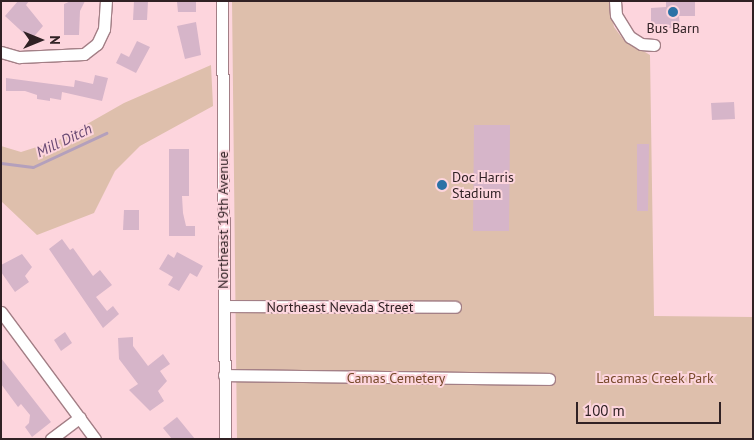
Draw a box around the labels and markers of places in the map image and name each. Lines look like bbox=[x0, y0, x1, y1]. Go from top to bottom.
marker: Bus Barn bbox=[667, 6, 679, 18]
place label: Bus Barn bbox=[647, 20, 699, 36]
place label: Doc Harris Stadium bbox=[452, 169, 514, 202]
marker: Doc Harris Stadium bbox=[436, 179, 448, 191]

